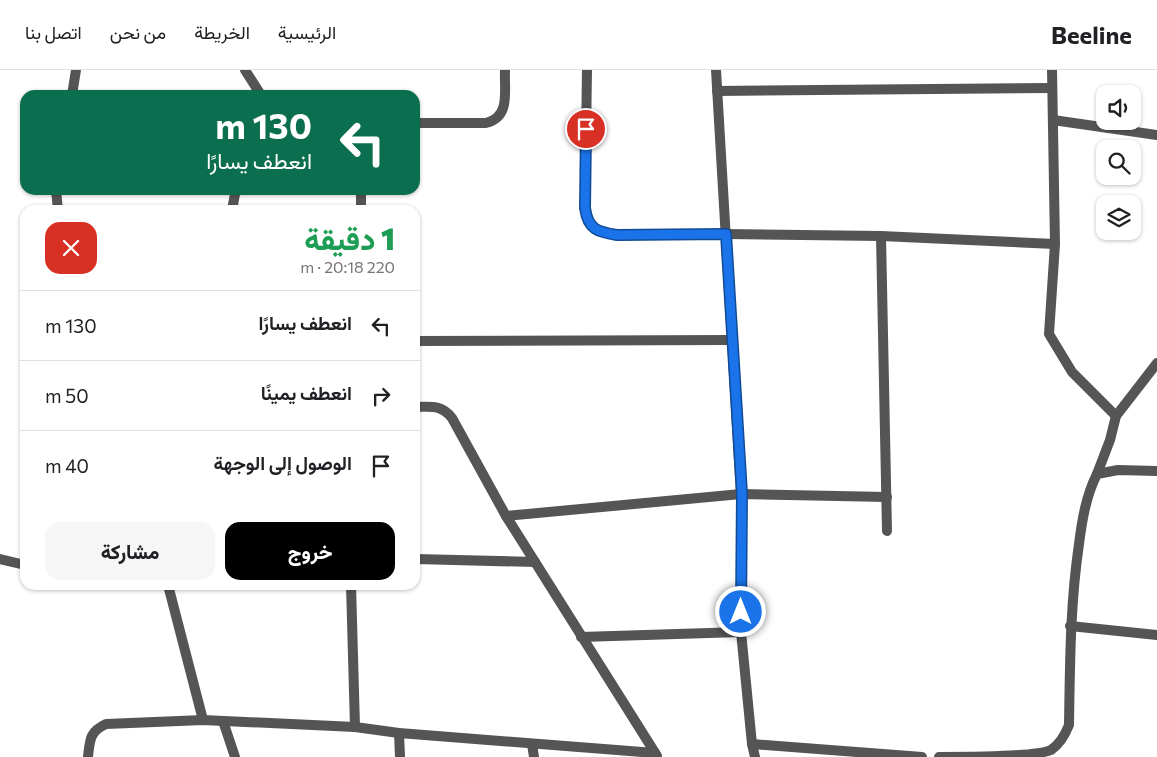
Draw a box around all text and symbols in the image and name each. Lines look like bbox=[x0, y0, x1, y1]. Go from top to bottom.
text: Beeline bbox=[1051, 20, 1132, 49]
text: اتصل بنا bbox=[25, 21, 82, 43]
text: من نحن bbox=[110, 21, 166, 43]
text: الخريطة bbox=[194, 21, 250, 43]
text: الرئيسية bbox=[278, 21, 336, 43]
map controls bbox=[1096, 85, 1141, 240]
button: sound bbox=[1096, 85, 1141, 130]
text: 130 m bbox=[215, 103, 312, 146]
pin bbox=[565, 108, 607, 150]
icon: left bbox=[330, 110, 395, 175]
icon: arrive bbox=[572, 115, 600, 143]
button: search bbox=[1096, 140, 1141, 185]
text: انعطف يسارًا bbox=[206, 147, 312, 174]
button: layers bbox=[1096, 195, 1141, 240]
text: 1 دقيقة bbox=[304, 219, 395, 256]
button: close bbox=[45, 222, 97, 274]
text: 220 m · 20:18 bbox=[300, 257, 395, 276]
text: انعطف يسارًا bbox=[258, 311, 352, 334]
icon: left bbox=[367, 312, 395, 340]
text: 130 m bbox=[45, 314, 97, 337]
text: انعطف يمينًا bbox=[261, 381, 352, 404]
icon: right bbox=[367, 382, 395, 410]
text: 50 m bbox=[45, 384, 89, 407]
text: الوصول إلى الوجهة bbox=[213, 451, 352, 474]
icon: arrive bbox=[367, 452, 395, 480]
text: 40 m bbox=[45, 454, 89, 477]
button: مشاركة bbox=[45, 522, 215, 580]
button: خروج bbox=[225, 522, 395, 580]
position arrow bbox=[714, 585, 766, 637]

